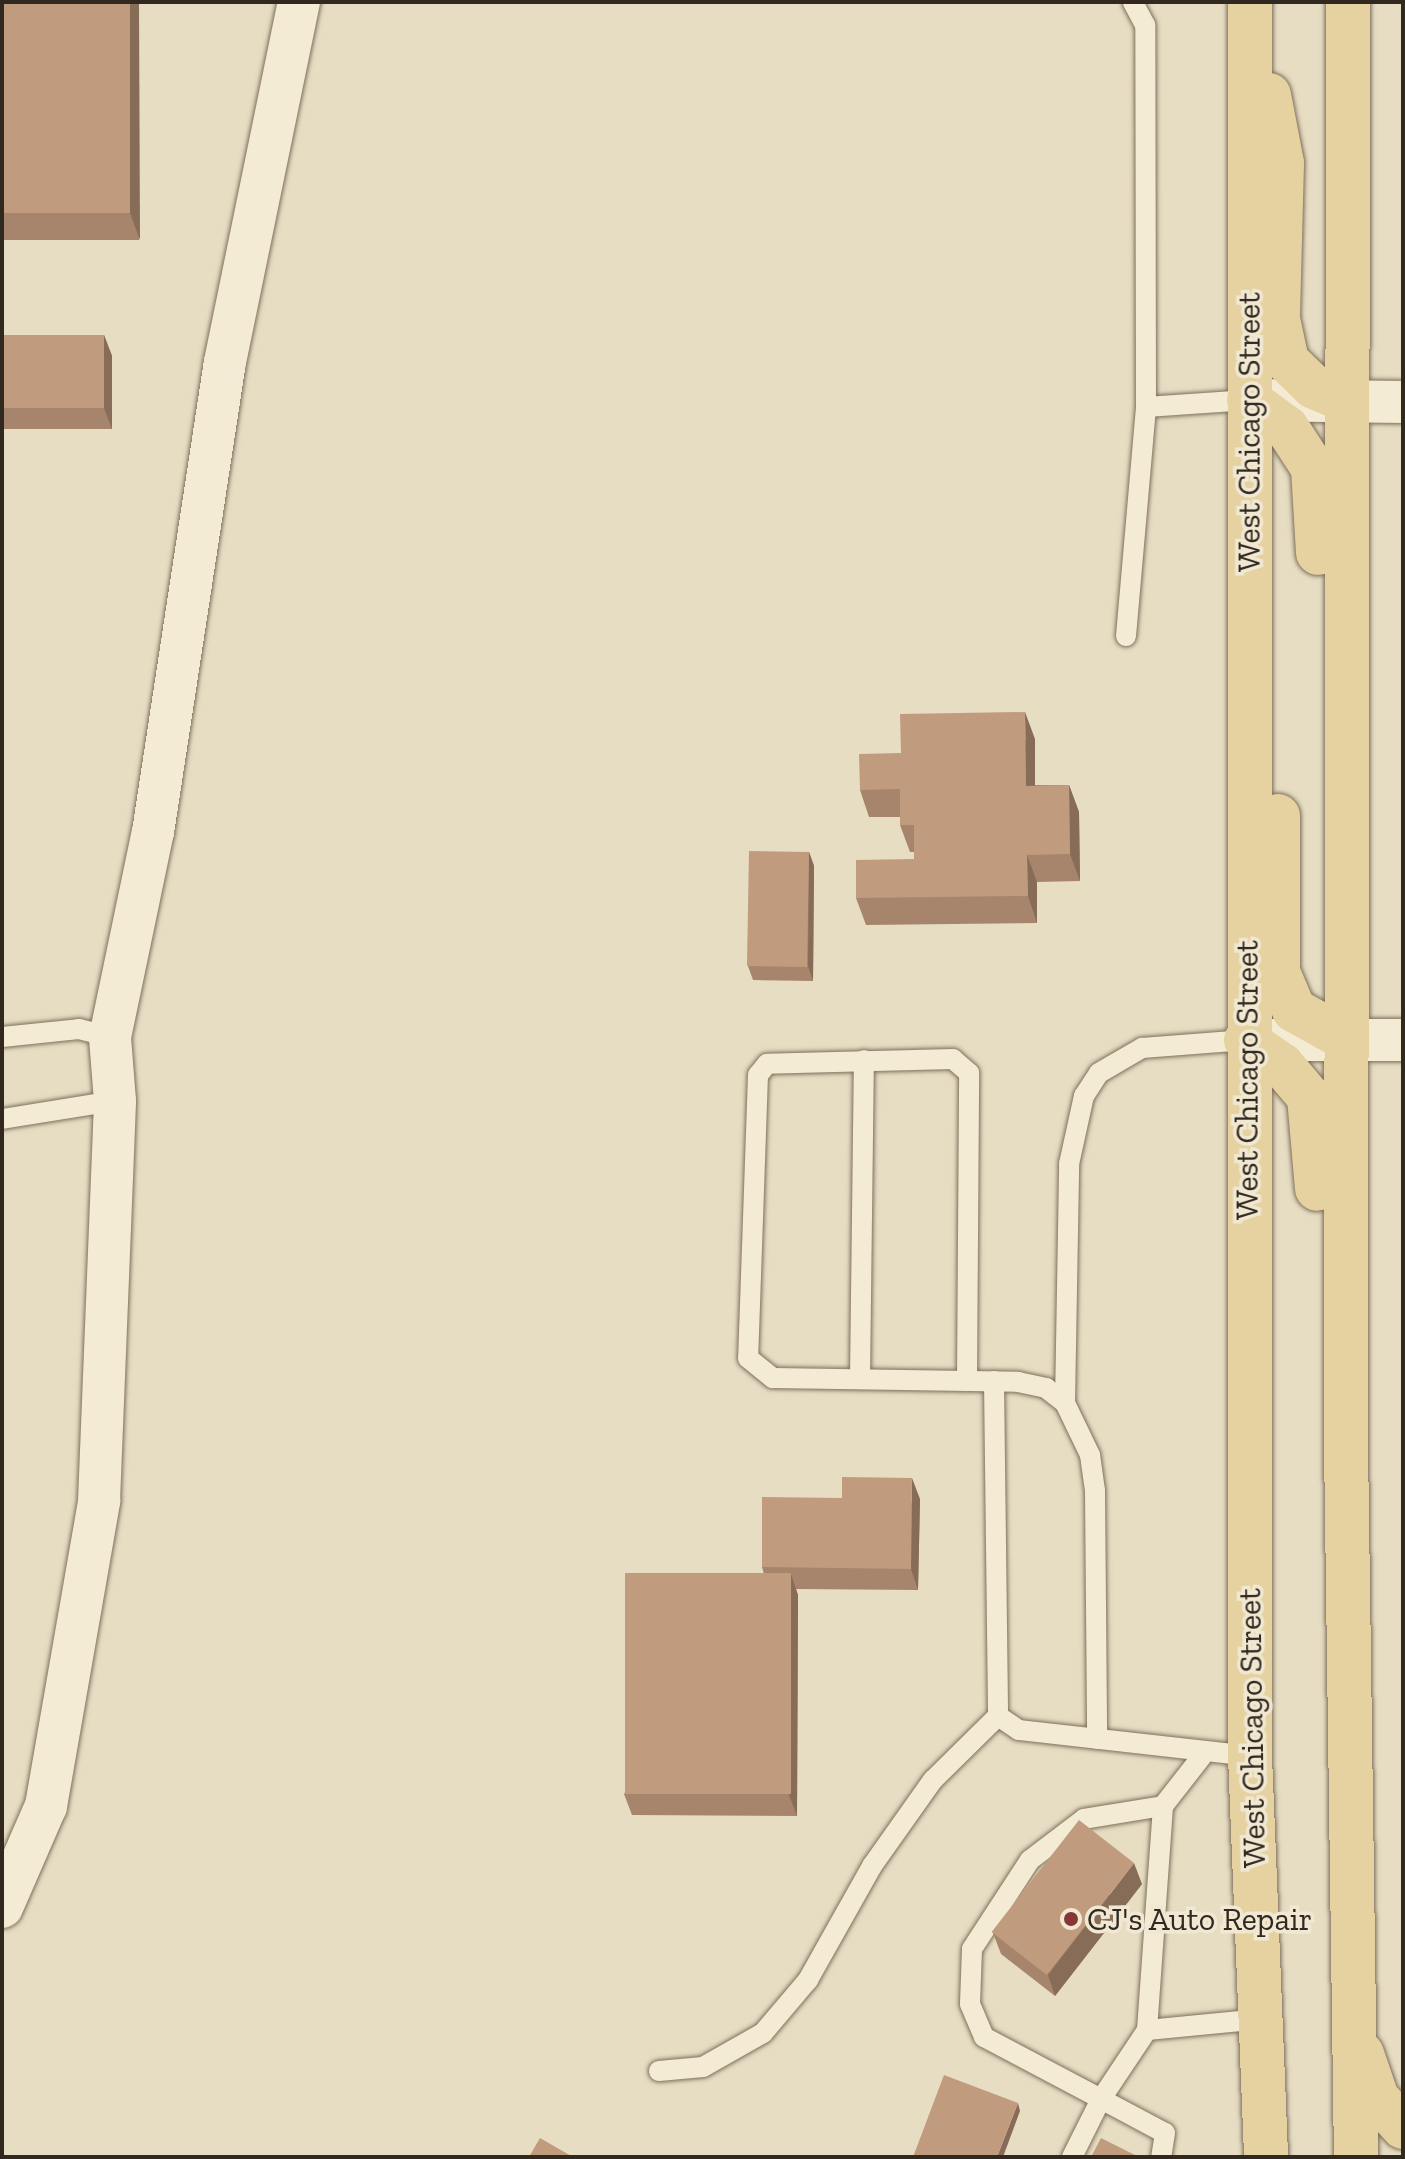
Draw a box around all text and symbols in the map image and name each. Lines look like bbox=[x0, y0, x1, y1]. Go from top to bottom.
street label: West Chicago Street bbox=[1230, 292, 1268, 572]
street label: West Chicago Street bbox=[1228, 940, 1266, 1220]
street label: West Chicago Street bbox=[1230, 1588, 1274, 1868]
place label: CJ's Auto Repair bbox=[1087, 1900, 1313, 1938]
marker: CJ's Auto Repair bbox=[1062, 1910, 1080, 1928]

